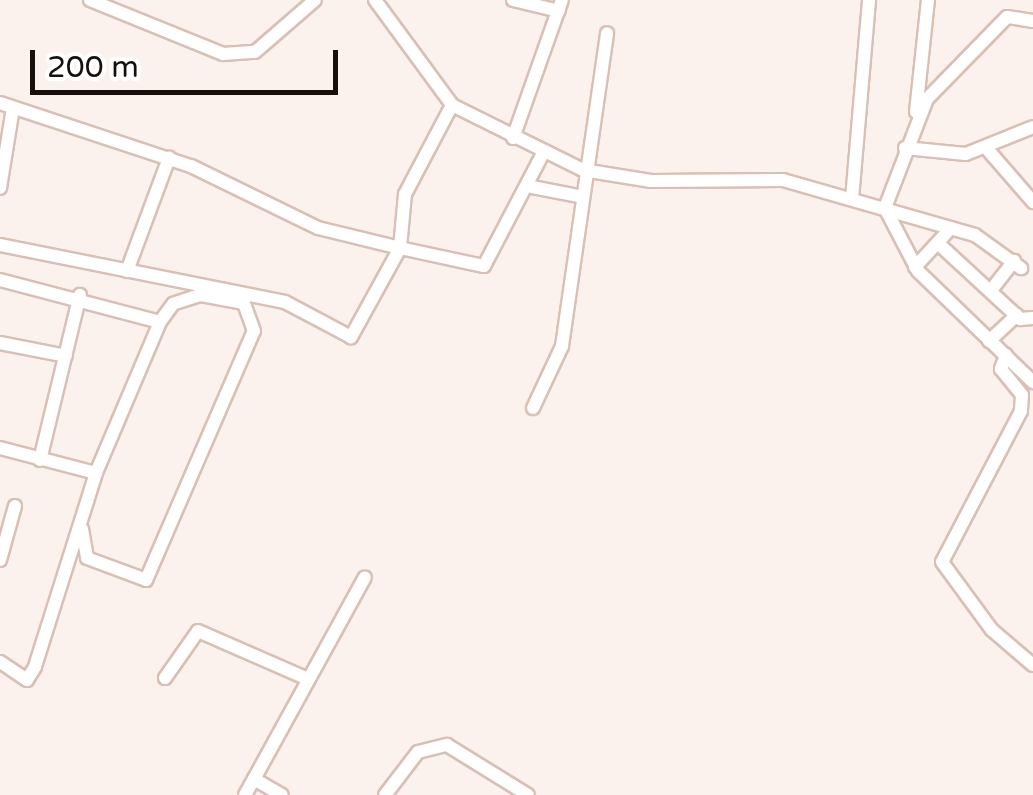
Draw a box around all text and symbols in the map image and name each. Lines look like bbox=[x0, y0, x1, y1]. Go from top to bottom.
scale bar bbox=[35, 30, 342, 92]
text: 200 m bbox=[47, 49, 139, 86]

